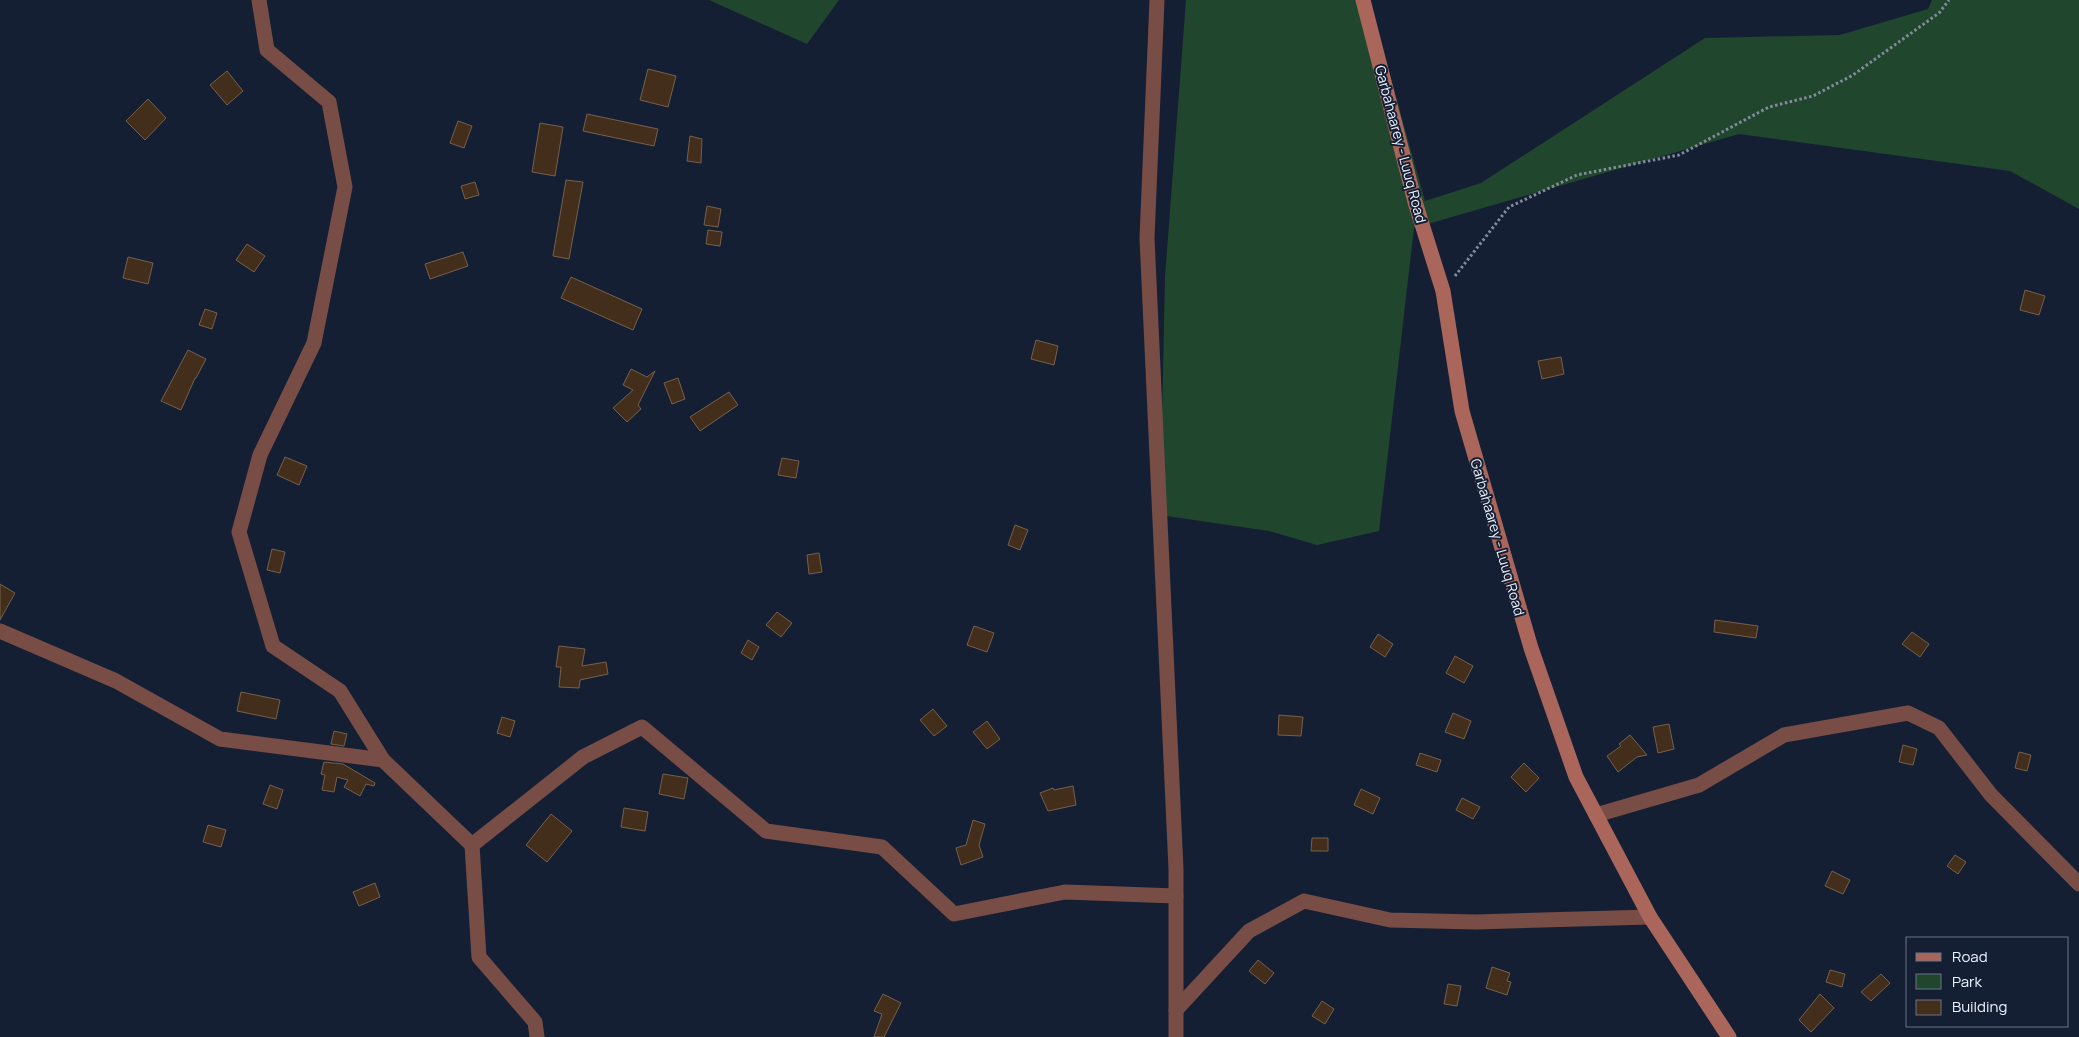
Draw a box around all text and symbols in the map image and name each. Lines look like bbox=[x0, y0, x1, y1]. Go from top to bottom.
street label: Garbahaarey - Luuq Road bbox=[1371, 63, 1431, 225]
street label: Garbahaarey - Luuq Road bbox=[1466, 456, 1530, 618]
legend bbox=[1906, 937, 2069, 1027]
text: Road bbox=[1952, 946, 1988, 967]
text: Park bbox=[1952, 971, 1982, 992]
text: Building bbox=[1952, 996, 2007, 1017]

